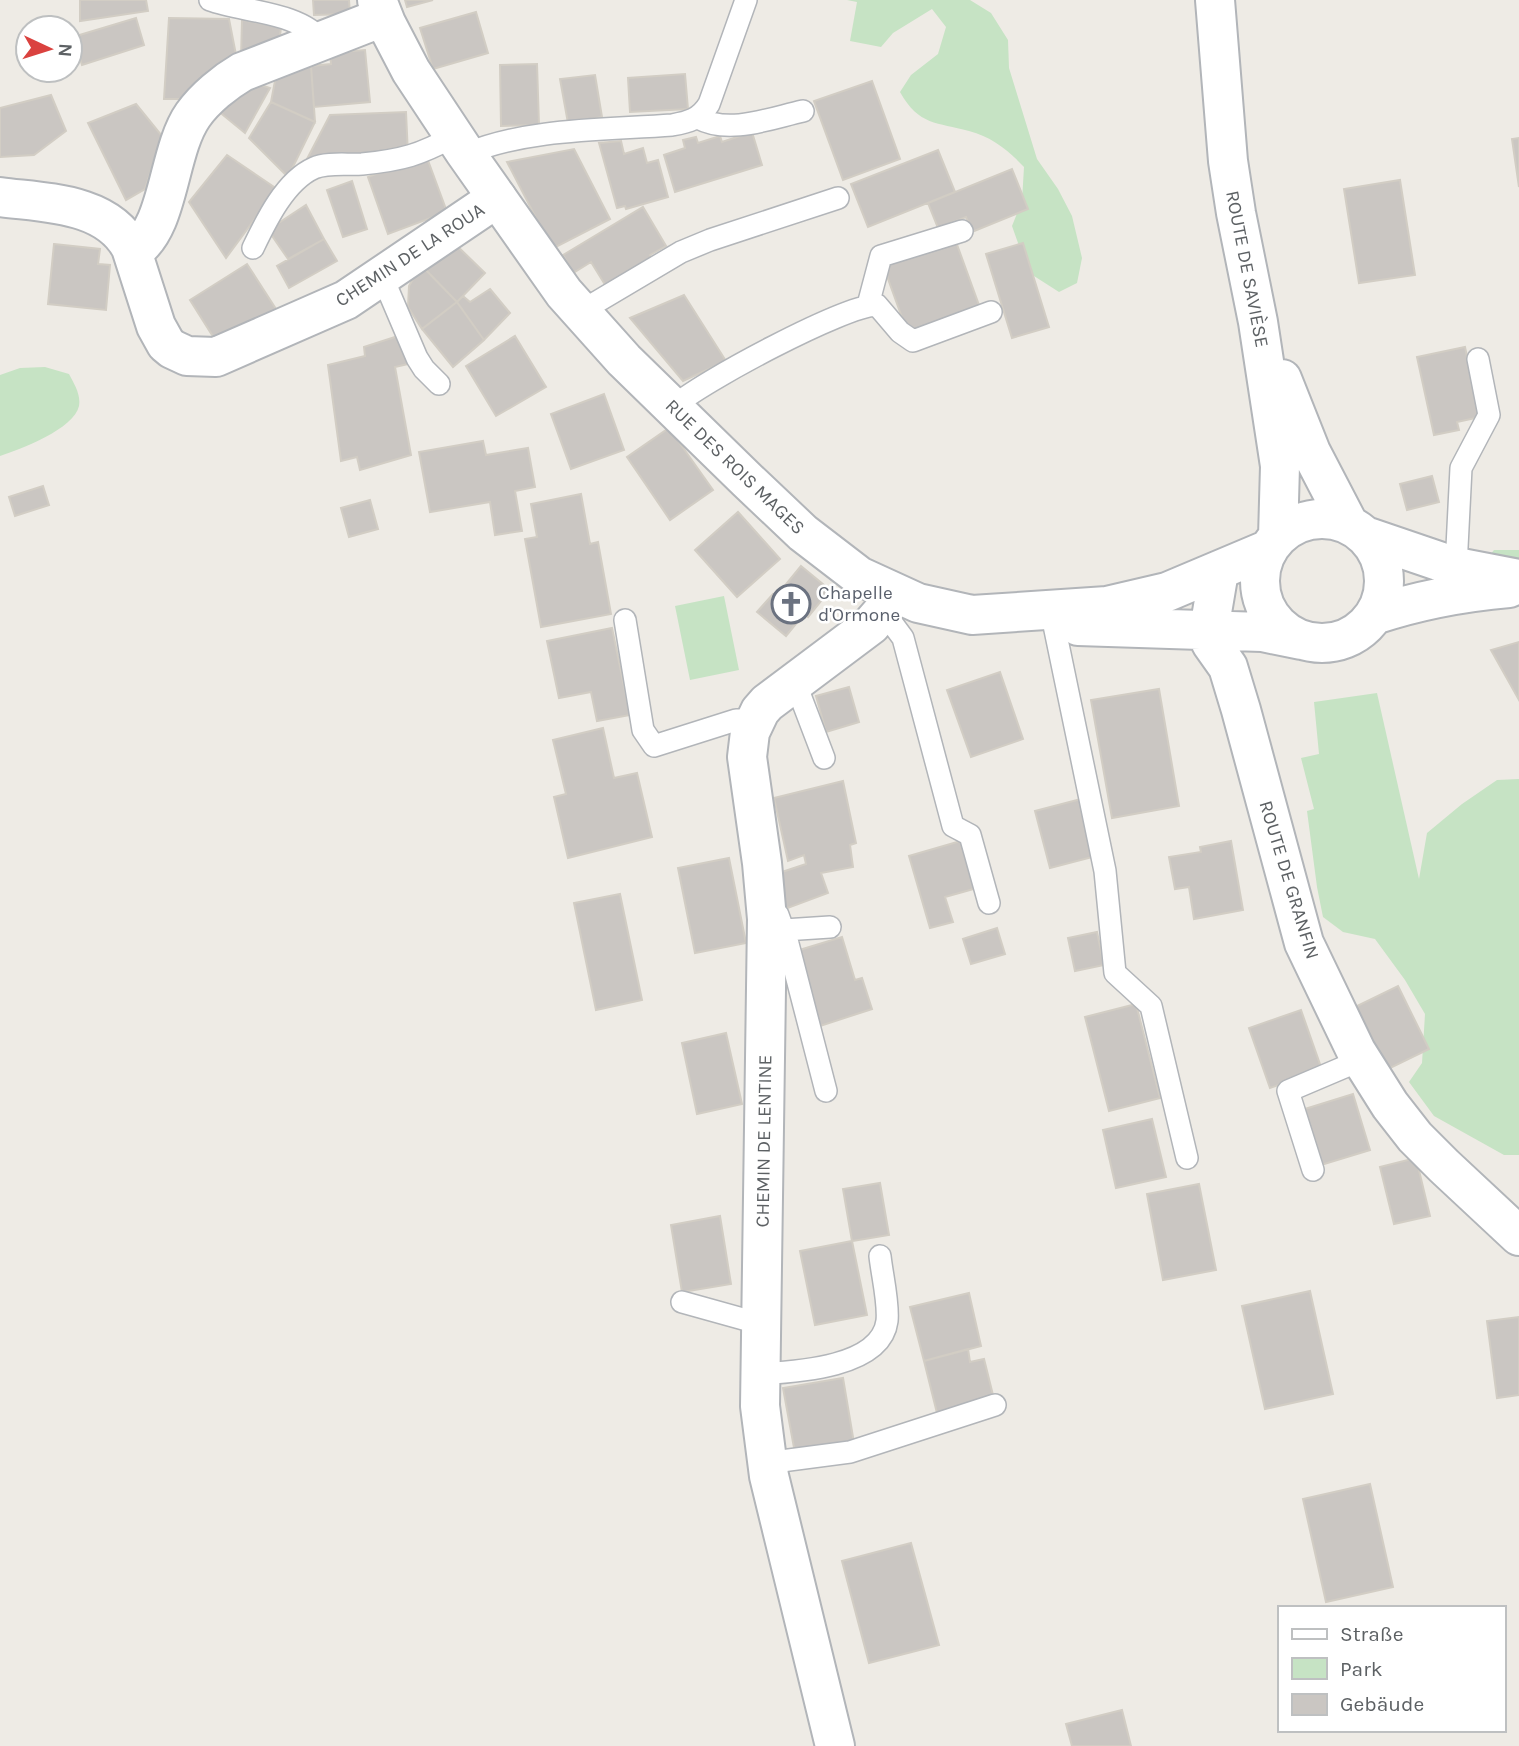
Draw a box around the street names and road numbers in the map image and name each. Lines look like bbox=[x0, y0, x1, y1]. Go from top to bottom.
street label: ROUTE DE SAVIÈSE bbox=[1221, 188, 1274, 349]
street label: CHEMIN DE LA ROUA bbox=[331, 199, 489, 311]
street label: RUE DES ROIS MAGES bbox=[661, 395, 809, 539]
street label: ROUTE DE GRANFIN bbox=[1254, 798, 1324, 962]
street label: CHEMIN DE LENTINE bbox=[751, 1054, 777, 1228]

